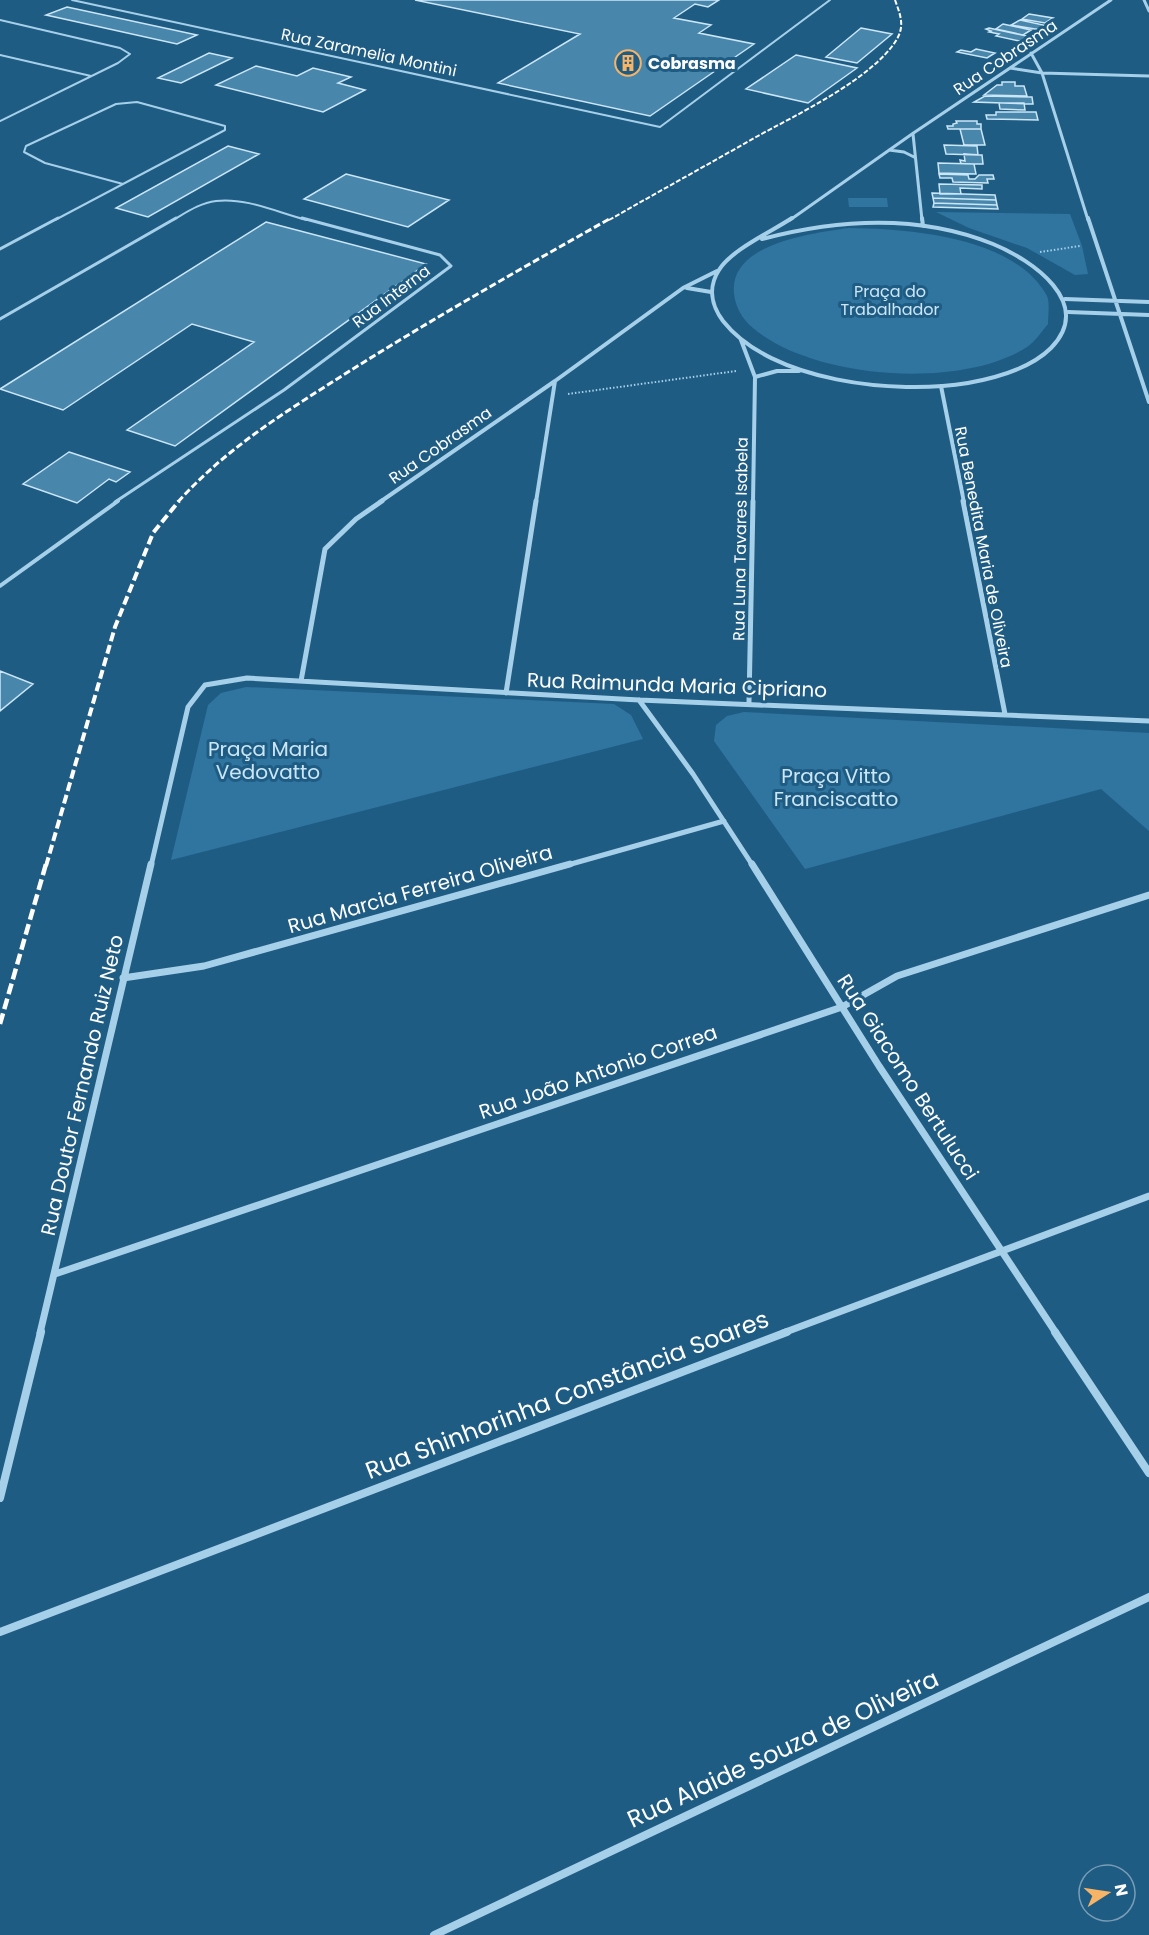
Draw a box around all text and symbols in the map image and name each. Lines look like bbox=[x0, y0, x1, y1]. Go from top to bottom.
street label: Rua Cobrasma bbox=[949, 14, 1062, 101]
street label: Rua Zaramelia Montini bbox=[279, 23, 459, 82]
building icon: Cobrasma bbox=[613, 48, 643, 78]
place label: Cobrasma bbox=[648, 52, 736, 75]
street label: Rua Interna bbox=[348, 260, 435, 333]
park label: Praça do Trabalhador bbox=[840, 280, 940, 321]
street label: Rua Cobrasma bbox=[384, 401, 496, 490]
street label: Rua Benedita Maria de Oliveira bbox=[949, 425, 1018, 670]
street label: Rua Luna Tavares Isabela bbox=[727, 437, 754, 641]
street label: Rua Raimunda Maria Cipriano bbox=[526, 666, 828, 704]
park label: Praça Maria Vedovatto bbox=[208, 735, 328, 786]
park label: Praça Vitto Franciscatto bbox=[774, 762, 898, 813]
street label: Rua Marcia Ferreira Oliveira bbox=[284, 838, 556, 940]
street label: Rua Doutor Fernando Ruiz Neto bbox=[34, 932, 130, 1238]
street label: Rua Giacomo Bertulucci bbox=[831, 968, 985, 1186]
street label: Rua João Antonio Correa bbox=[475, 1018, 721, 1126]
street label: Rua Shinhorinha Constância Soares bbox=[360, 1302, 773, 1487]
street label: Rua Alaide Souza de Oliveira bbox=[622, 1662, 944, 1835]
north arrow bbox=[1077, 1863, 1137, 1923]
text: N bbox=[1109, 1882, 1134, 1898]

